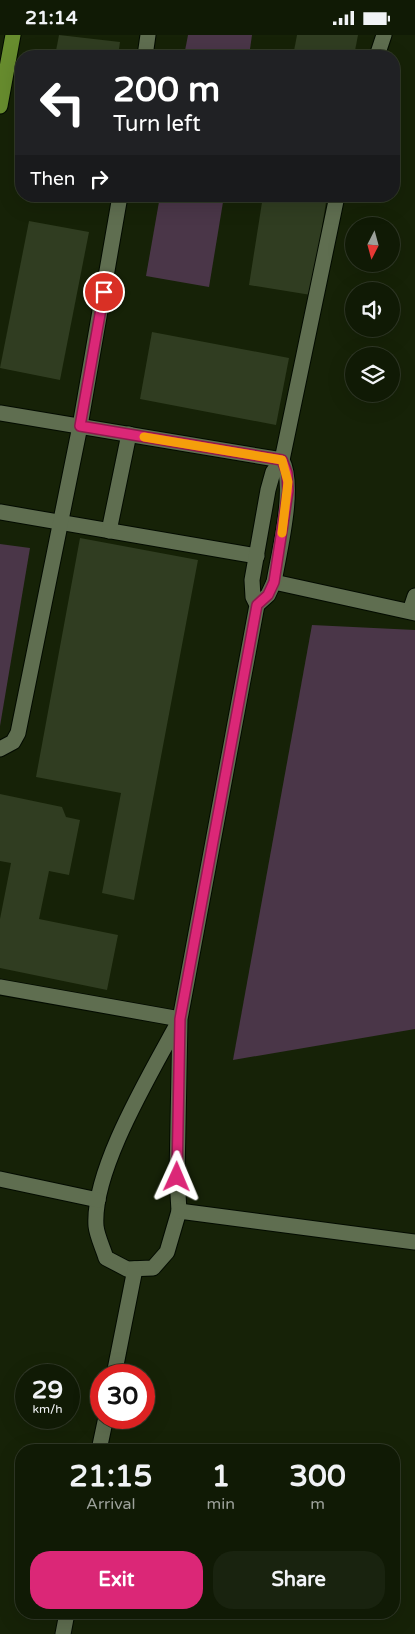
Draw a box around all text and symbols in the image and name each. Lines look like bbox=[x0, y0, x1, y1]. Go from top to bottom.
text: 21:14 bbox=[25, 7, 78, 29]
text: 200 m bbox=[113, 69, 220, 111]
icon: left bbox=[30, 70, 95, 135]
text: Turn left bbox=[113, 111, 201, 137]
icon: right bbox=[85, 165, 113, 193]
text: Then bbox=[30, 168, 75, 190]
north arrow bbox=[345, 217, 400, 273]
map controls bbox=[345, 217, 400, 402]
pin bbox=[83, 271, 125, 313]
icon: arrive bbox=[90, 278, 118, 306]
button: sound bbox=[345, 282, 400, 337]
button: layers bbox=[345, 347, 400, 402]
position arrow bbox=[150, 1150, 202, 1202]
speed limit sign: 30 bbox=[90, 1364, 155, 1429]
text: 29 bbox=[32, 1375, 63, 1405]
text: km/h bbox=[32, 1402, 63, 1416]
text: 21:15 bbox=[69, 1458, 152, 1495]
text: 1 bbox=[211, 1458, 230, 1495]
text: 300 bbox=[289, 1458, 346, 1495]
text: Arrival bbox=[86, 1494, 136, 1514]
text: min bbox=[207, 1494, 235, 1514]
text: m bbox=[310, 1494, 325, 1514]
button: Exit bbox=[30, 1551, 203, 1609]
button: Share bbox=[213, 1551, 385, 1609]

